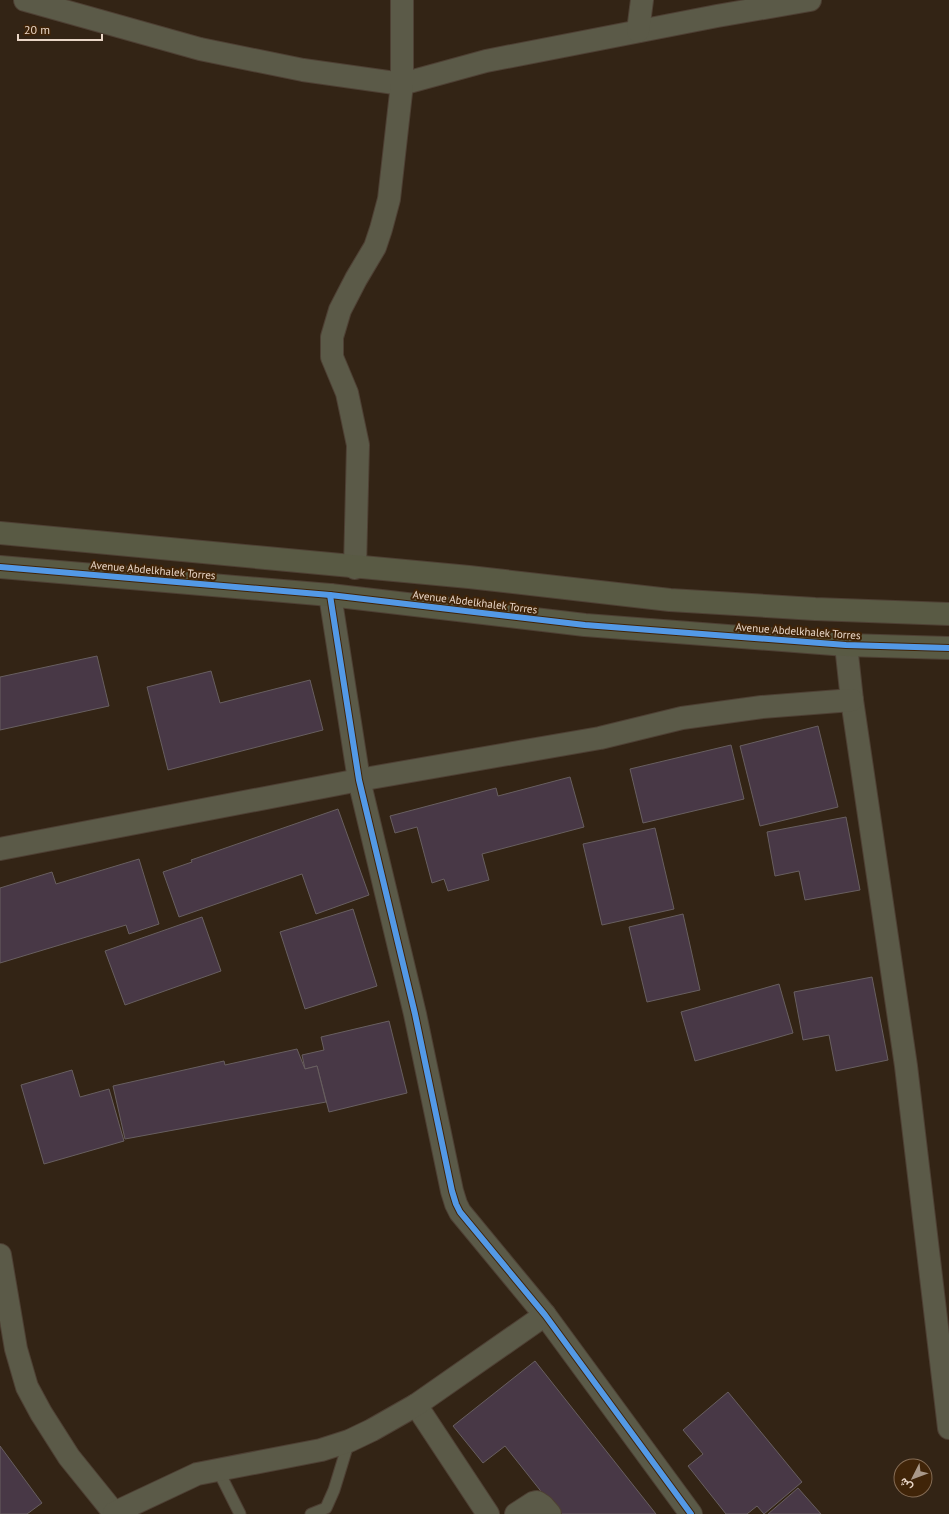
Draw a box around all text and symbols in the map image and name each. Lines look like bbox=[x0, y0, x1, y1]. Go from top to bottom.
scale bar bbox=[18, 16, 102, 42]
text: 20 m bbox=[24, 22, 50, 37]
street label: Avenue Abdelkhalek Torres bbox=[90, 558, 216, 582]
street label: Avenue Abdelkhalek Torres bbox=[412, 587, 538, 617]
street label: Avenue Abdelkhalek Torres bbox=[735, 620, 861, 642]
north arrow bbox=[893, 1458, 933, 1498]
text: ش bbox=[896, 1475, 915, 1494]

